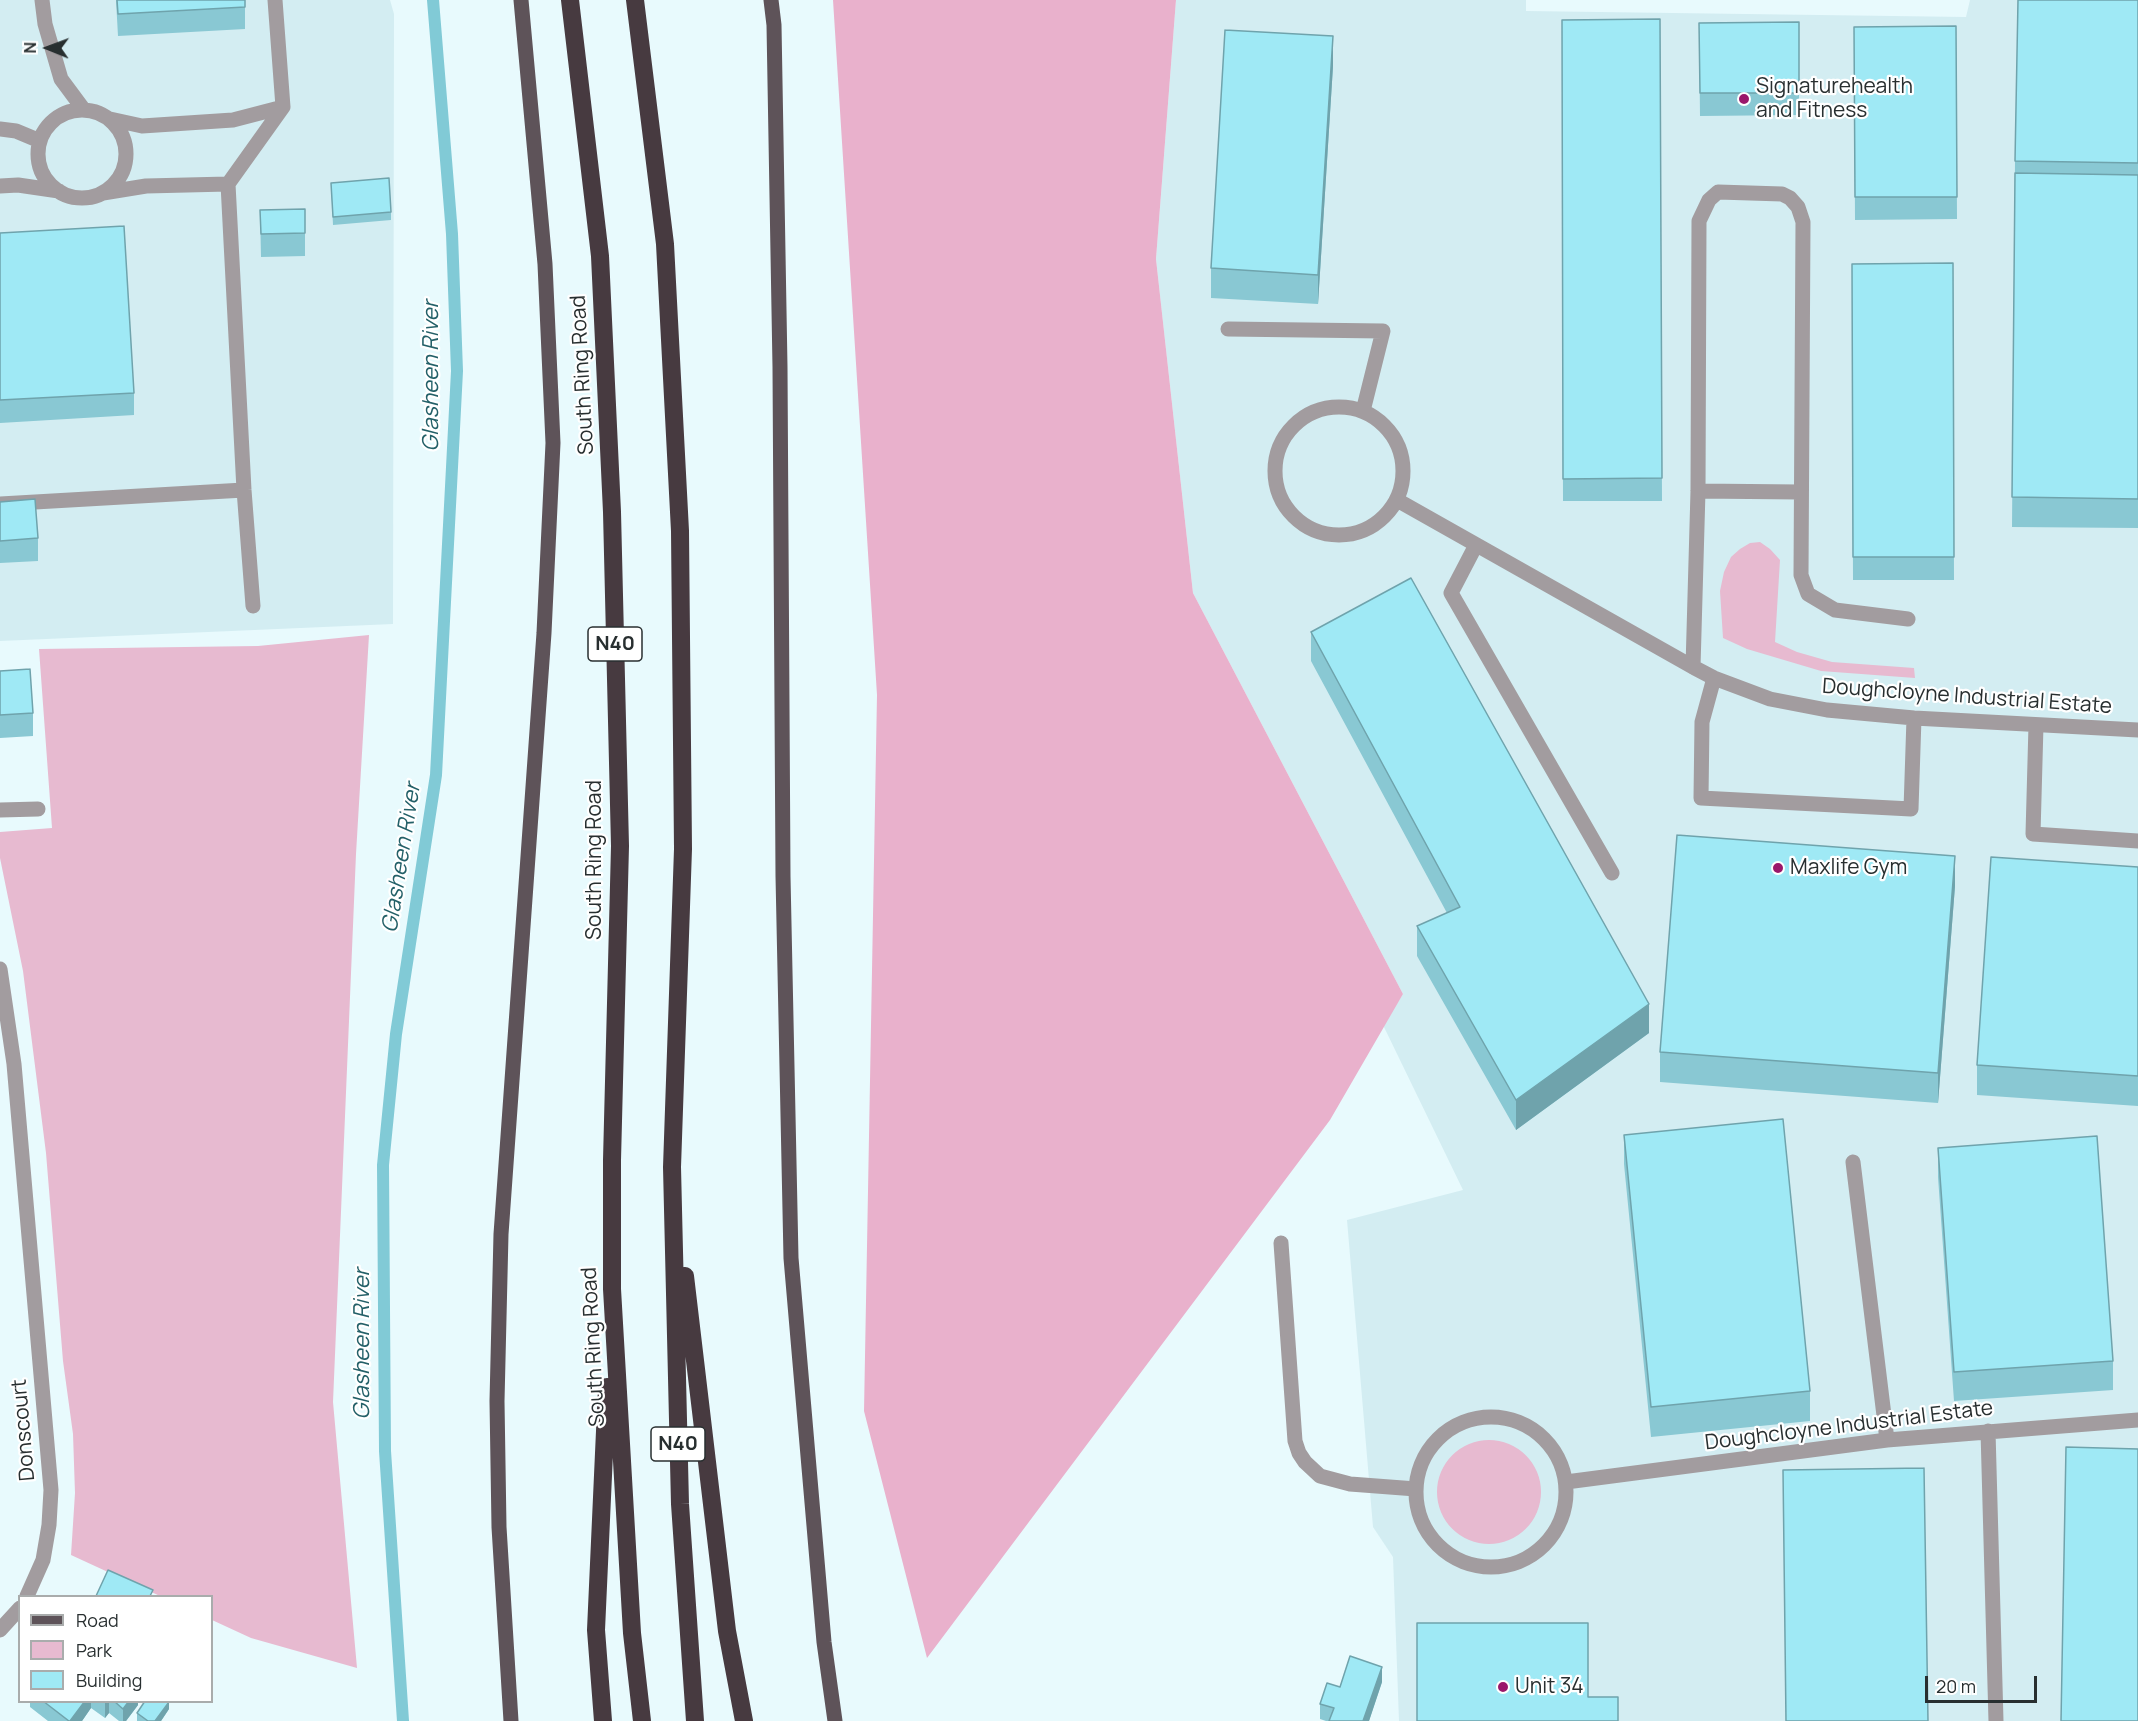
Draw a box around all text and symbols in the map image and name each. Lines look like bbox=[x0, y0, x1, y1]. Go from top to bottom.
north arrow bbox=[18, 18, 78, 78]
text: N bbox=[19, 42, 41, 54]
place label: Signaturehealth and Fitness bbox=[1756, 74, 1913, 124]
marker: Signaturehealth and Fitness bbox=[1737, 92, 1751, 106]
street label: South Ring Road bbox=[566, 294, 600, 456]
water label: Glasheen River bbox=[419, 301, 445, 451]
road number: N40 bbox=[588, 627, 642, 661]
street label: Doughcloyne Industrial Estate bbox=[1821, 674, 2113, 720]
street label: South Ring Road bbox=[582, 780, 608, 940]
water label: Glasheen River bbox=[377, 781, 427, 935]
place label: Maxlife Gym bbox=[1790, 855, 1907, 881]
marker: Maxlife Gym bbox=[1771, 861, 1785, 875]
street label: South Ring Road bbox=[577, 1266, 611, 1428]
water label: Glasheen River bbox=[350, 1269, 376, 1419]
street label: Donscourt bbox=[7, 1378, 41, 1482]
street label: Doughcloyne Industrial Estate bbox=[1703, 1396, 1995, 1456]
road number: N40 bbox=[651, 1427, 705, 1461]
legend bbox=[18, 1595, 213, 1703]
text: Road bbox=[76, 1608, 119, 1632]
text: Park bbox=[76, 1638, 112, 1662]
scale bar bbox=[1928, 1664, 2040, 1702]
text: Building bbox=[76, 1668, 142, 1692]
place label: Unit 34 bbox=[1515, 1674, 1584, 1700]
text: 20 m bbox=[1936, 1674, 1976, 1698]
marker: Unit 34 bbox=[1496, 1680, 1510, 1694]

